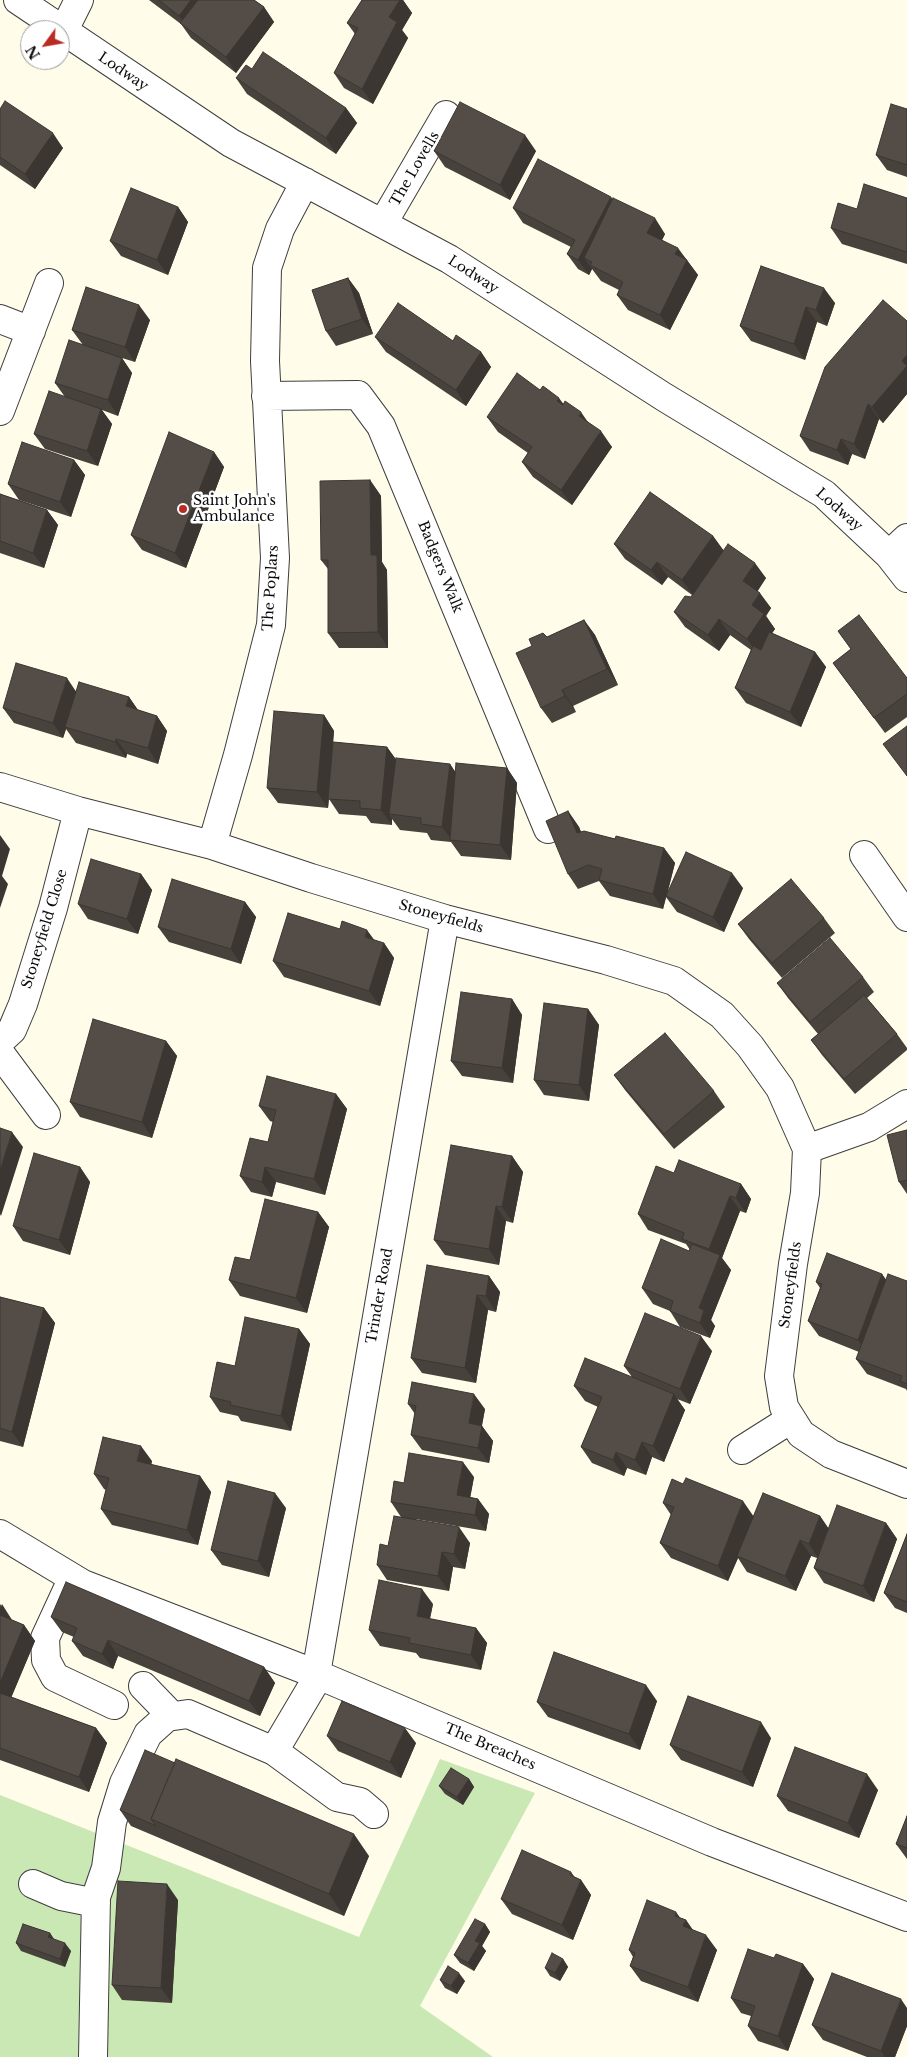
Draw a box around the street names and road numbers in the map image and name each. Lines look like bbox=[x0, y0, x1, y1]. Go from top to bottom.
street label: Lodway bbox=[95, 49, 151, 95]
street label: The Lovells bbox=[387, 129, 443, 209]
street label: Lodway bbox=[445, 252, 501, 298]
street label: Lodway bbox=[812, 485, 866, 535]
street label: Badgers Walk bbox=[414, 519, 466, 615]
street label: The Poplars bbox=[260, 544, 282, 632]
street label: Stoneyfield Close bbox=[19, 867, 71, 991]
street label: Stoneyfields bbox=[397, 897, 485, 937]
street label: Stoneyfields bbox=[777, 1241, 805, 1329]
street label: Trinder Road bbox=[363, 1247, 397, 1345]
street label: The Breaches bbox=[442, 1720, 538, 1774]

